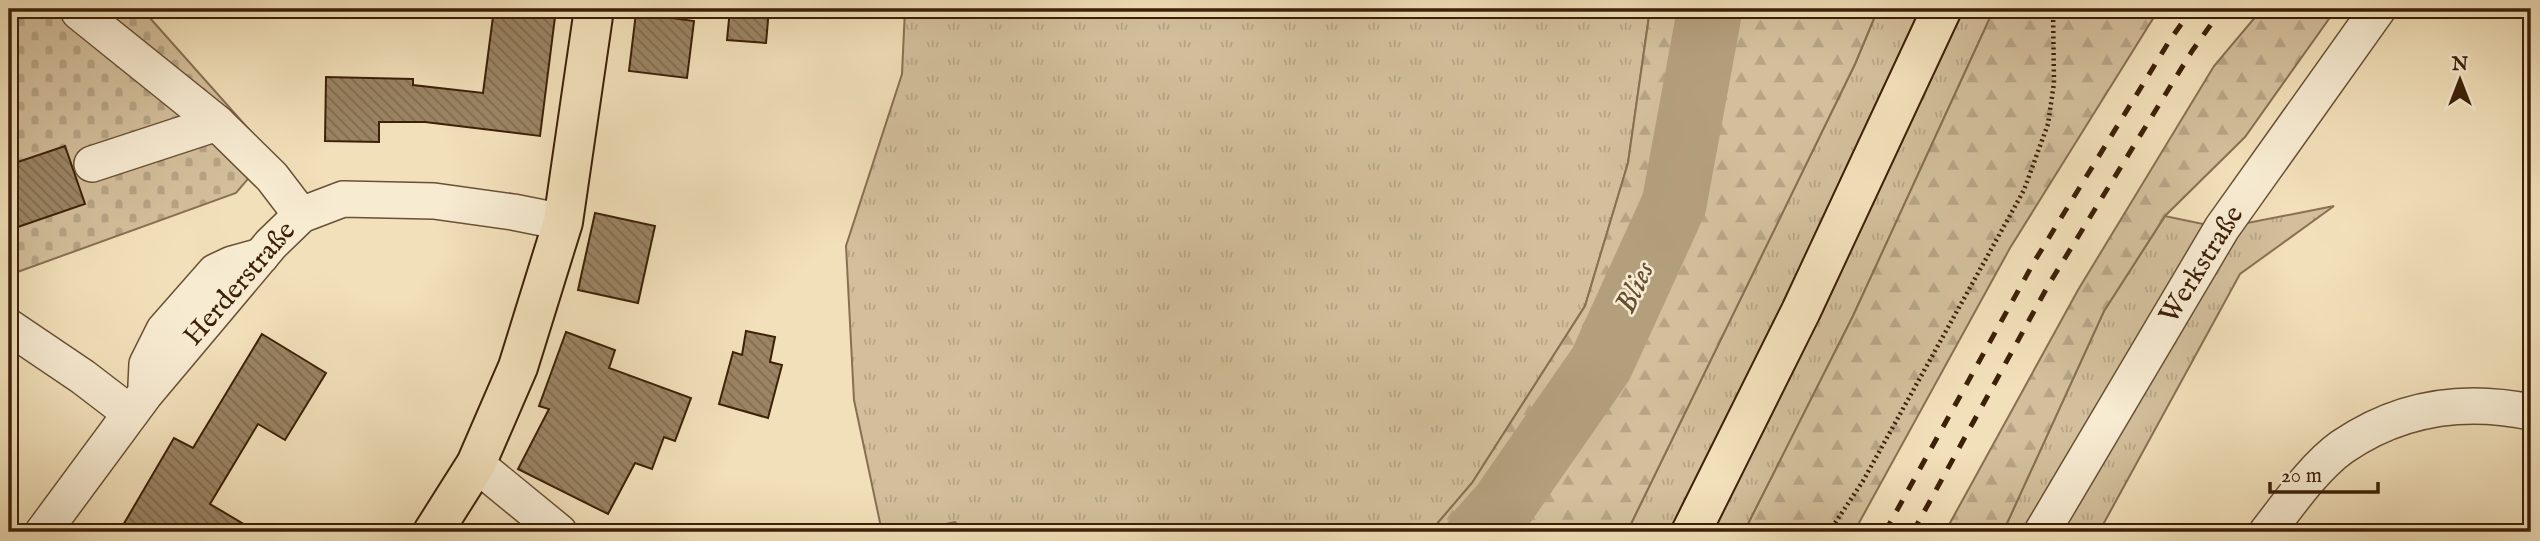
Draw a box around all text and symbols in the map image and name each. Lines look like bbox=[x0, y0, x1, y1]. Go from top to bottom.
north arrow bbox=[2424, 46, 2494, 116]
text: N bbox=[2451, 53, 2469, 77]
street label: Werkstraße bbox=[2152, 199, 2252, 330]
street label: Herderstraße bbox=[176, 214, 304, 354]
water label: Blies bbox=[1608, 256, 1665, 320]
scale bar bbox=[2270, 450, 2379, 494]
text: 20 m bbox=[2281, 463, 2322, 490]

